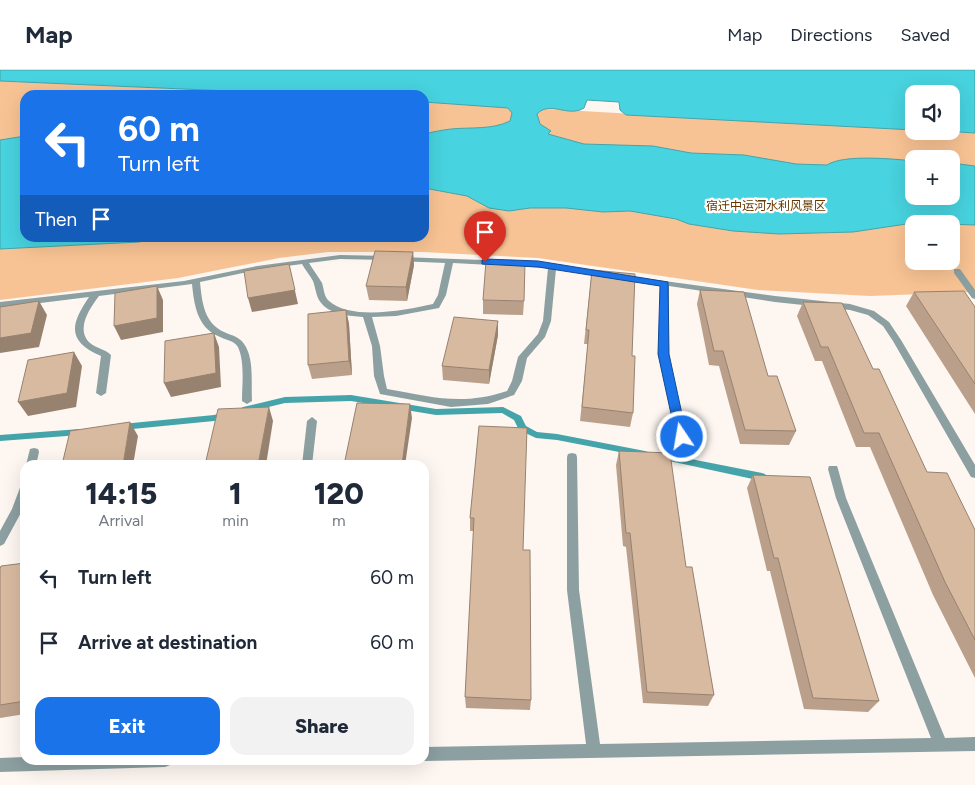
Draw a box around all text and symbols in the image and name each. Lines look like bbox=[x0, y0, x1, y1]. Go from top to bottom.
text: Map bbox=[25, 20, 73, 49]
text: Map bbox=[727, 24, 762, 46]
text: Directions bbox=[790, 24, 872, 46]
text: Saved bbox=[900, 24, 950, 46]
map controls bbox=[905, 85, 960, 270]
button: sound bbox=[905, 85, 960, 140]
text: 60 m bbox=[118, 108, 200, 150]
icon: left bbox=[35, 110, 100, 175]
text: Turn left bbox=[118, 150, 200, 177]
button: + bbox=[905, 150, 960, 205]
park label: 宿迁中运河水利风景区 bbox=[706, 199, 826, 213]
icon: arrive bbox=[87, 205, 115, 233]
text: Then bbox=[35, 208, 77, 231]
pin bbox=[464, 211, 506, 262]
button: − bbox=[905, 215, 960, 270]
icon: arrive bbox=[471, 218, 499, 246]
position arrow bbox=[655, 410, 707, 462]
text: 14:15 bbox=[85, 475, 157, 512]
text: 1 bbox=[229, 475, 242, 512]
text: 120 bbox=[314, 475, 364, 512]
text: Arrival bbox=[99, 511, 144, 530]
text: min bbox=[222, 511, 249, 530]
text: m bbox=[332, 511, 346, 530]
icon: left bbox=[35, 564, 63, 592]
text: Turn left bbox=[78, 566, 152, 589]
text: 60 m bbox=[370, 566, 414, 589]
icon: arrive bbox=[35, 629, 63, 657]
text: Arrive at destination bbox=[78, 631, 257, 654]
text: 60 m bbox=[370, 631, 414, 654]
button: Exit bbox=[35, 697, 220, 755]
button: Share bbox=[230, 697, 414, 755]

